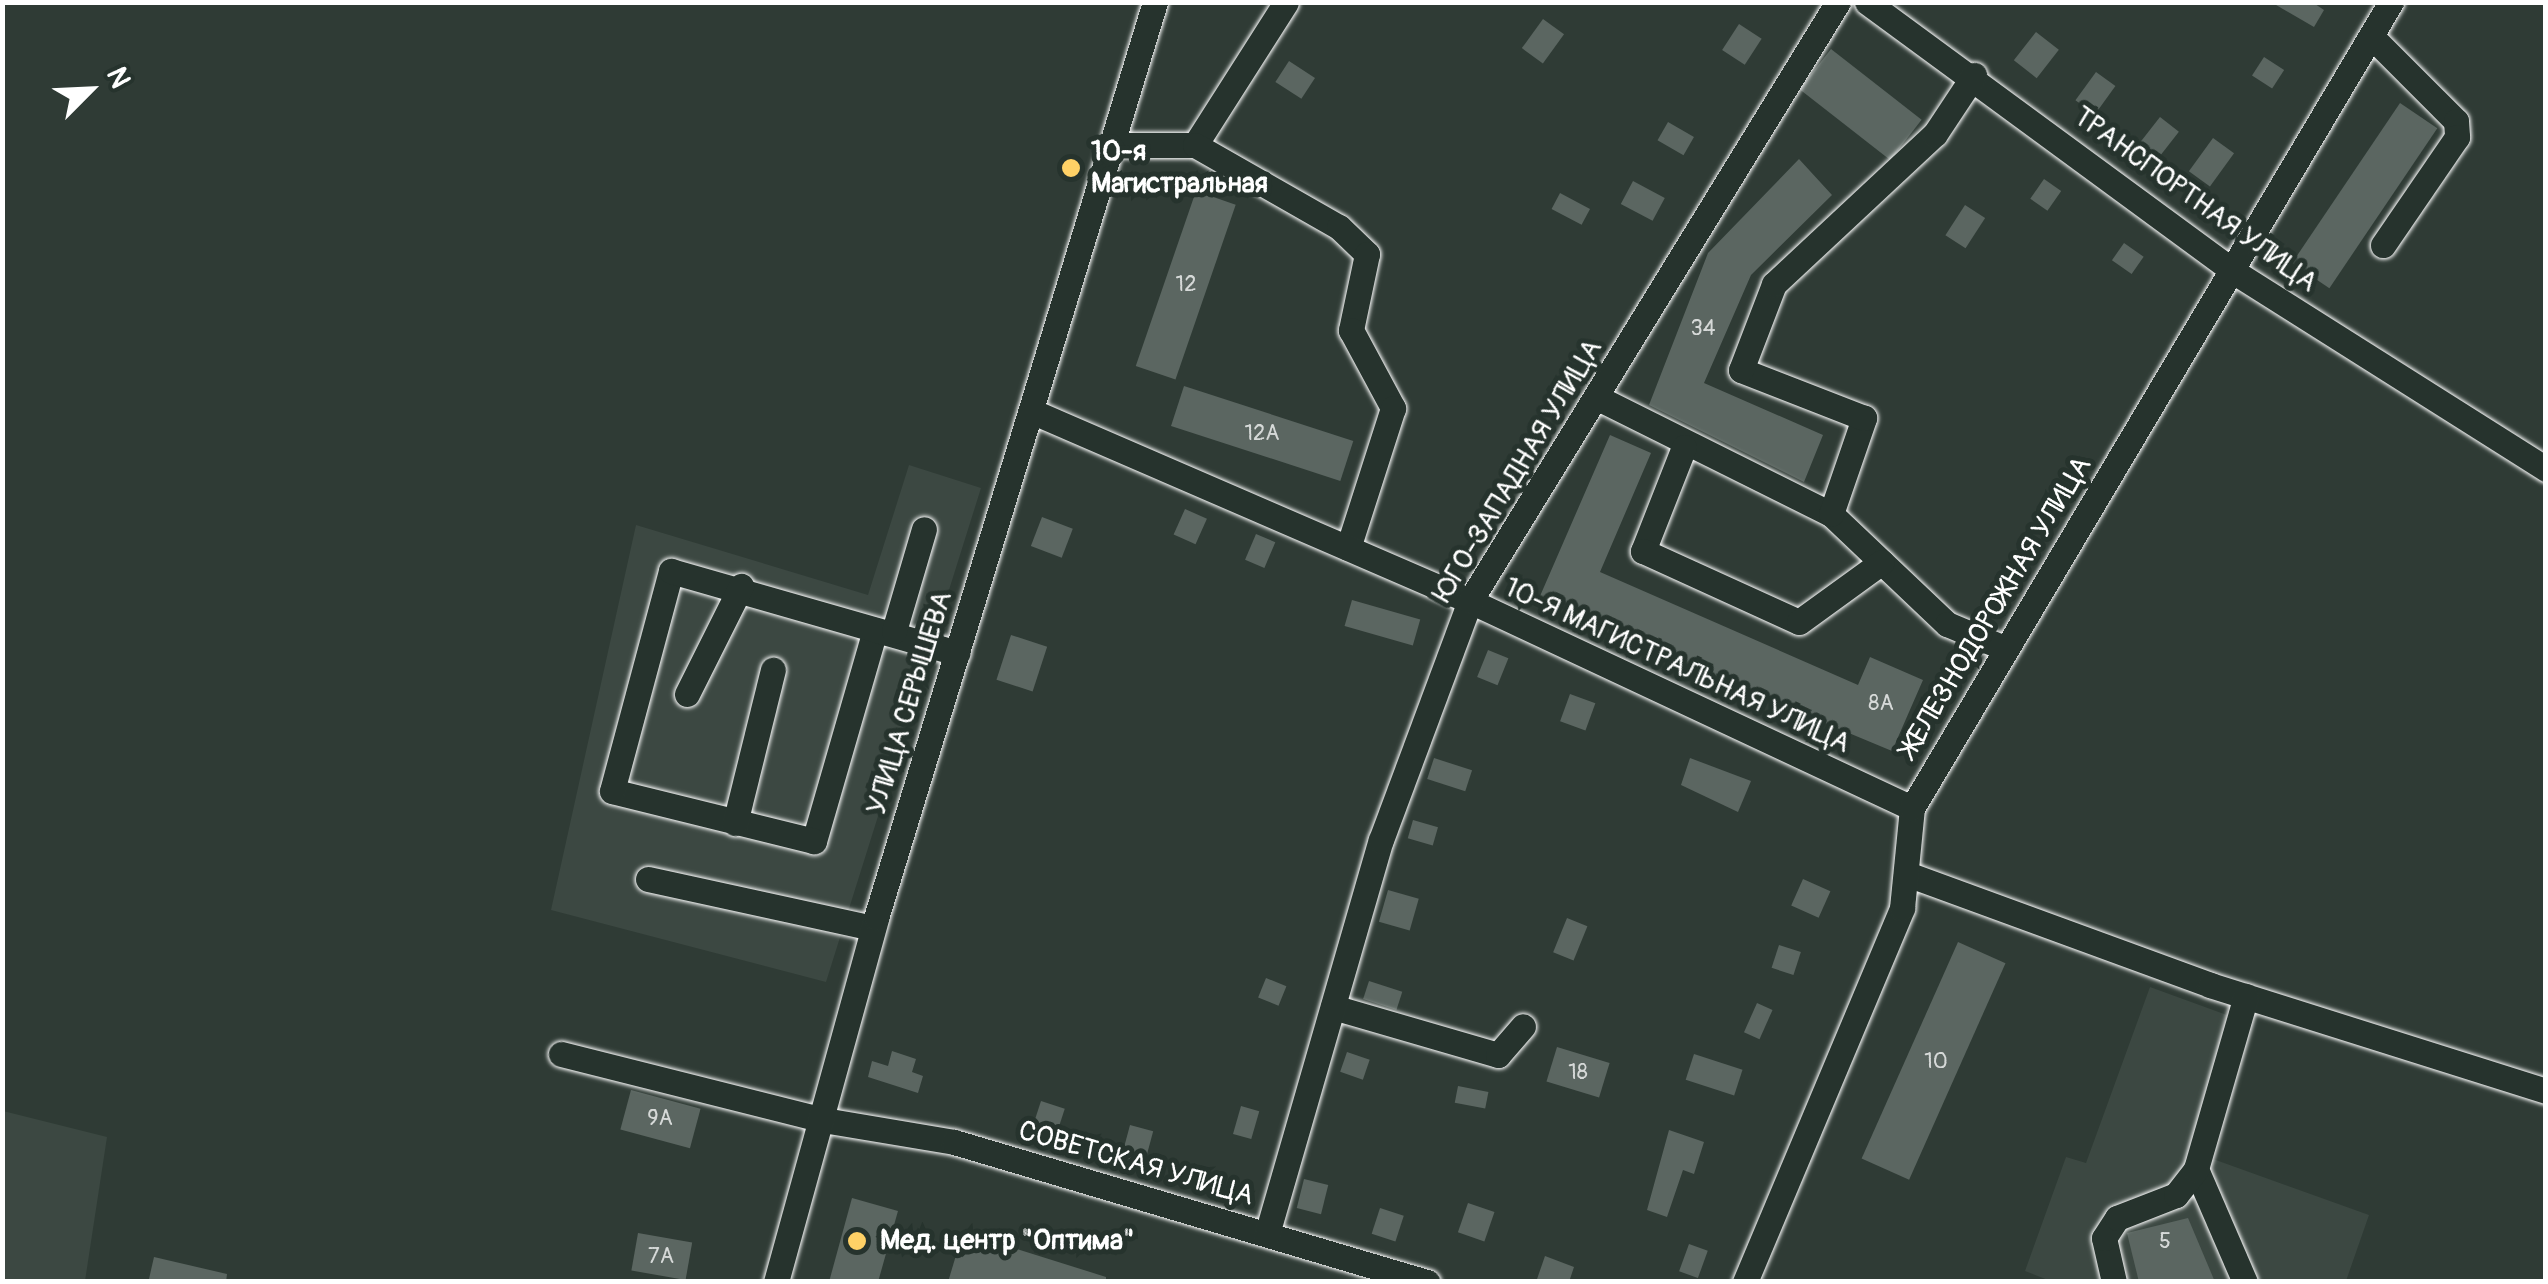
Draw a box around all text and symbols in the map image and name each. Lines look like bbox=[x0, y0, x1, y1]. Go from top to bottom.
north arrow bbox=[40, 40, 140, 140]
text: N bbox=[98, 62, 138, 93]
street label: ТРАНСПОРТНАЯ УЛИЦА bbox=[2066, 100, 2324, 300]
place label: 10-я Магистральная bbox=[1091, 135, 1268, 201]
marker: 10-я Магистральная bbox=[1060, 157, 1082, 179]
house number: 12 bbox=[1176, 272, 1196, 298]
house number: 34 bbox=[1690, 316, 1716, 342]
street label: ЮГО-ЗАПАДНАЯ УЛИЦА bbox=[1426, 334, 1610, 608]
house number: 12А bbox=[1244, 421, 1280, 447]
street label: ЖЕЛЕЗНОДОРОЖНАЯ УЛИЦА bbox=[1893, 451, 2099, 763]
street label: 10-Я МАГИСТРАЛЬНАЯ УЛИЦА bbox=[1499, 571, 1855, 761]
street label: УЛИЦА СЕРЫШЕВА bbox=[860, 587, 960, 819]
house number: 8А bbox=[1868, 691, 1894, 717]
house number: 10 bbox=[1924, 1049, 1948, 1075]
house number: 18 bbox=[1568, 1060, 1588, 1086]
house number: 9А bbox=[647, 1106, 673, 1132]
street label: СОВЕТСКАЯ УЛИЦА bbox=[1014, 1114, 1258, 1214]
place label: Мед. центр "Оптима" bbox=[880, 1224, 1134, 1258]
marker: Мед. центр "Оптима" bbox=[844, 1228, 870, 1254]
house number: 5 bbox=[2159, 1229, 2171, 1255]
house number: 7А bbox=[648, 1244, 674, 1270]

